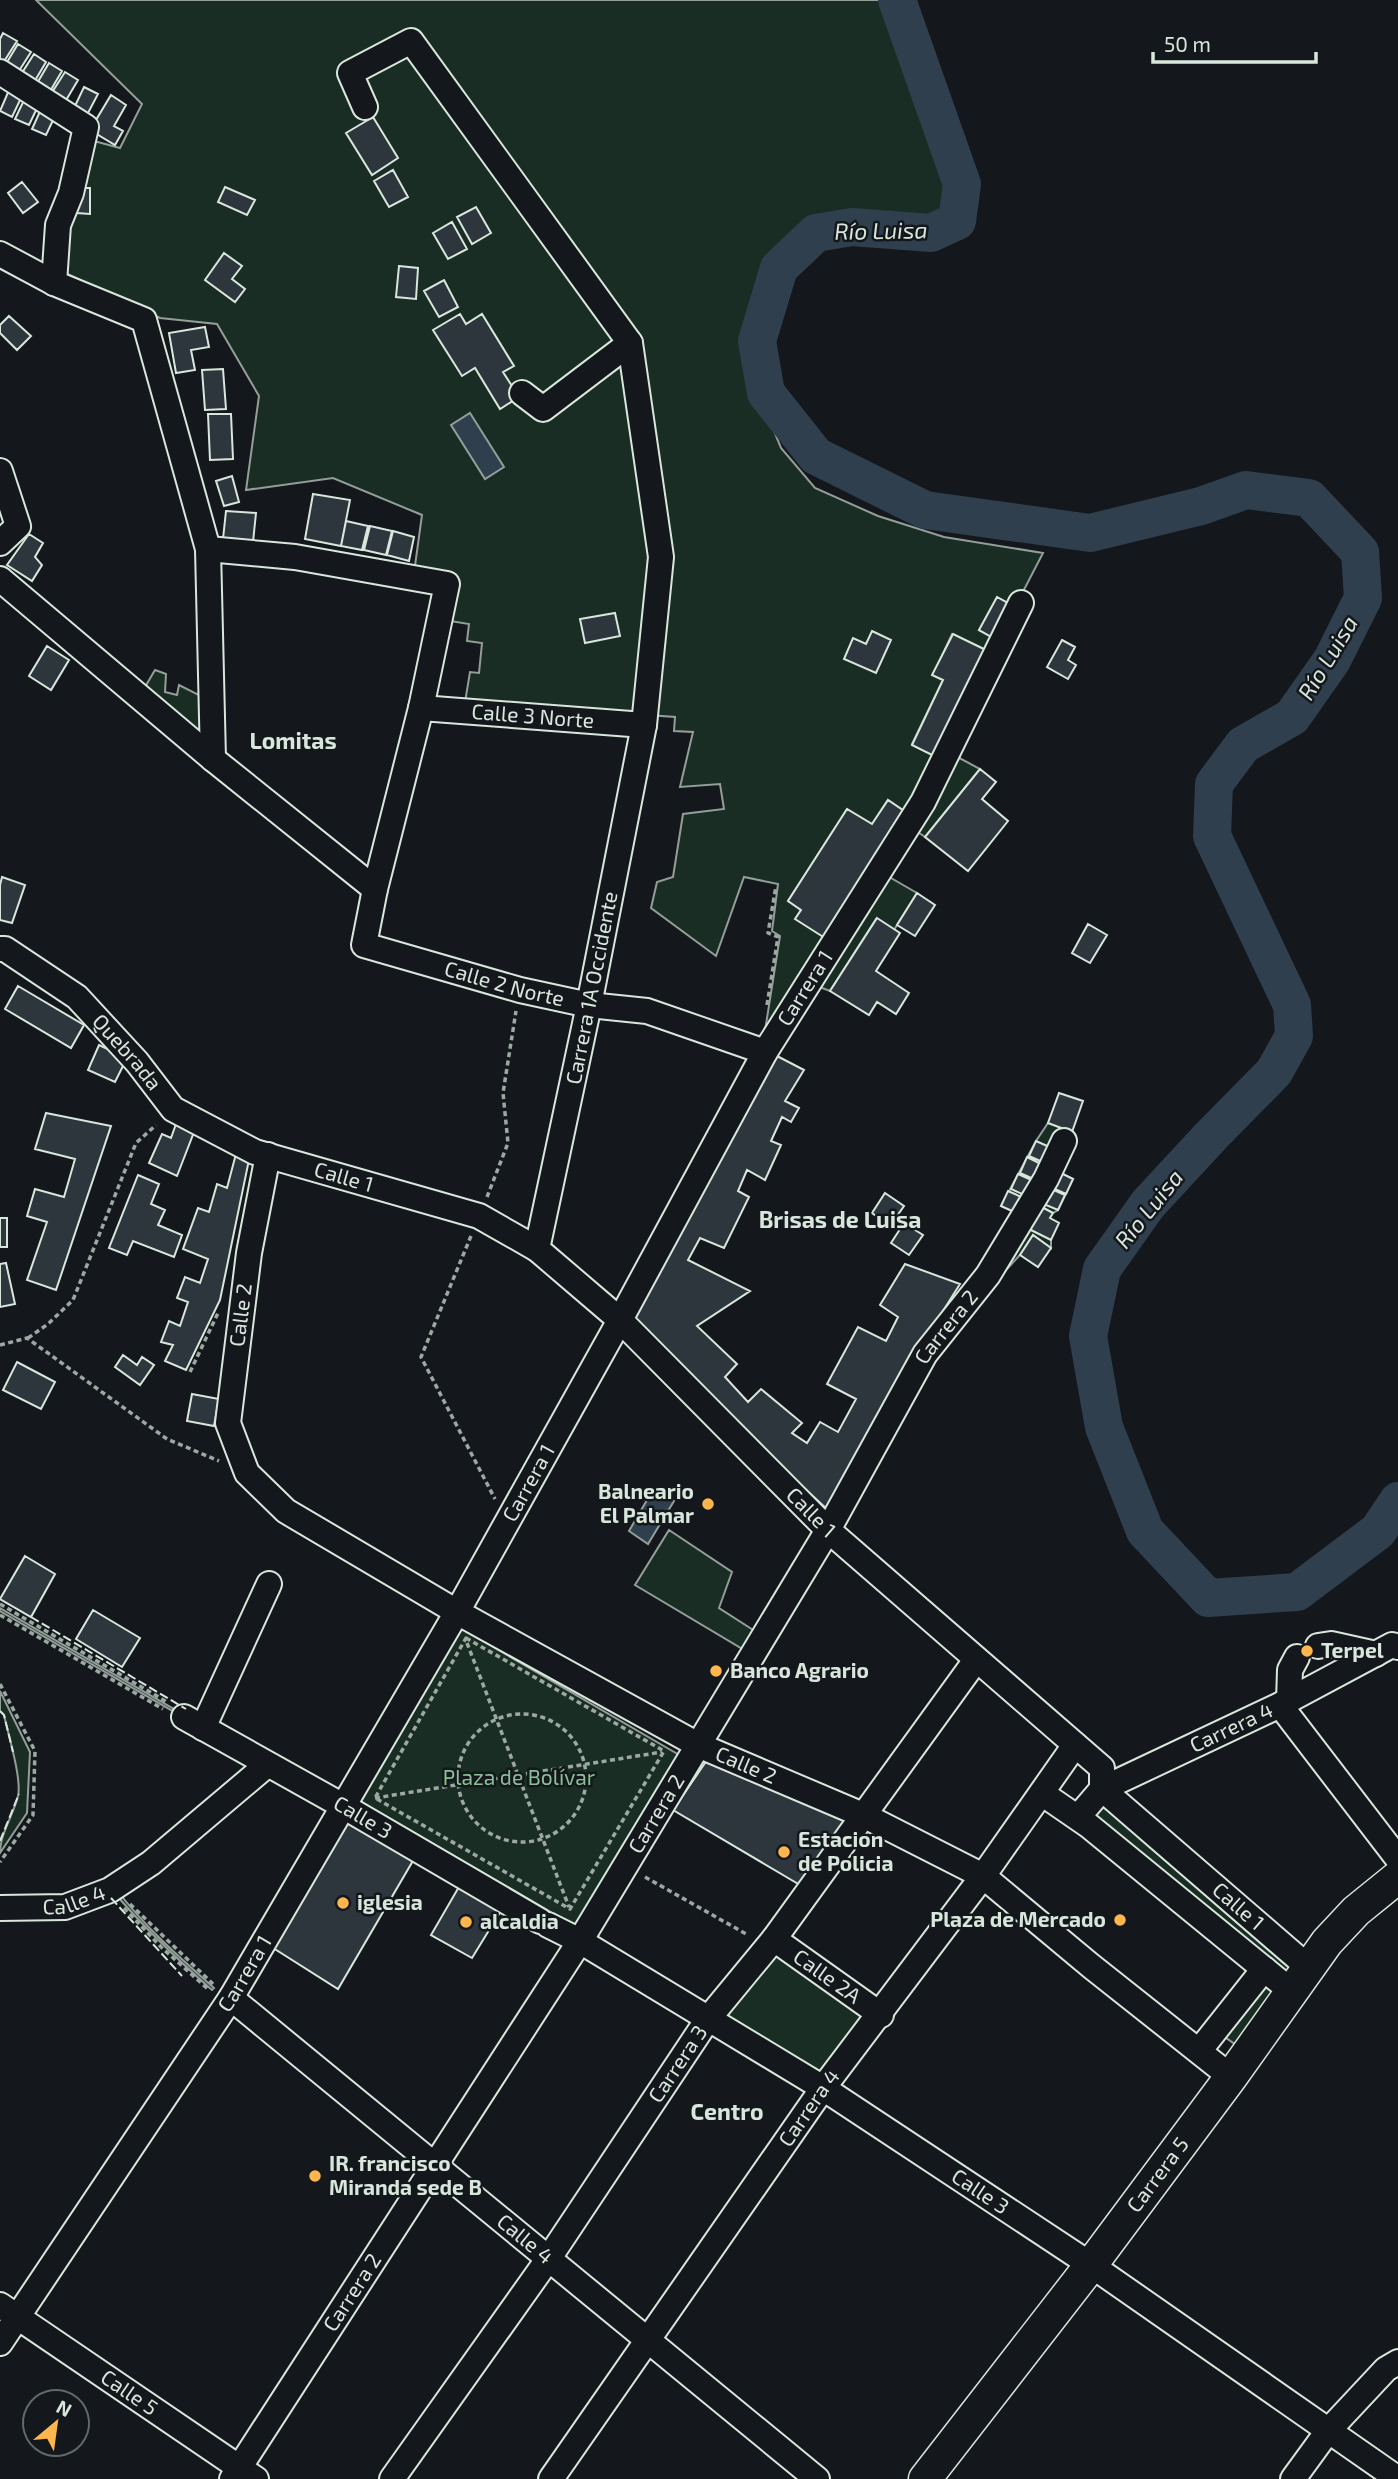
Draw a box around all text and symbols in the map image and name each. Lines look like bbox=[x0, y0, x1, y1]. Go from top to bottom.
scale bar bbox=[1153, 21, 1316, 65]
text: 50 m bbox=[1164, 31, 1211, 56]
water label: Río Luisa bbox=[834, 215, 928, 245]
water label: Río Luisa bbox=[1291, 610, 1363, 705]
street label: Calle 3 Norte bbox=[471, 698, 595, 732]
district label: Lomitas bbox=[249, 726, 337, 754]
street label: Carrera 1A Occidente bbox=[560, 889, 621, 1086]
street label: Carrera 1 bbox=[771, 945, 837, 1030]
street label: Calle 2 Norte bbox=[442, 955, 567, 1010]
street label: Quebrada bbox=[87, 1008, 168, 1094]
street label: Calle 1 bbox=[312, 1156, 377, 1196]
water label: Río Luisa bbox=[1108, 1163, 1188, 1253]
district label: Brisas de Luisa bbox=[759, 1205, 921, 1233]
street label: Calle 2 bbox=[223, 1282, 256, 1348]
street label: Carrera 2 bbox=[908, 1284, 982, 1368]
street label: Carrera 1 bbox=[496, 1440, 559, 1525]
place label: Balneario El Palmar bbox=[598, 1478, 694, 1527]
street label: Calle 1 bbox=[782, 1481, 842, 1542]
marker: Balneario El Palmar bbox=[700, 1496, 716, 1512]
place label: Terpel bbox=[1321, 1637, 1384, 1662]
marker: Terpel bbox=[1299, 1643, 1315, 1659]
place label: Banco Agrario bbox=[730, 1657, 869, 1682]
marker: Banco Agrario bbox=[708, 1663, 724, 1679]
street label: Carrera 4 bbox=[1185, 1696, 1276, 1757]
street label: Calle 2 bbox=[712, 1740, 781, 1788]
park label: Plaza de Bolívar bbox=[443, 1764, 596, 1789]
street label: Carrera 2 bbox=[622, 1769, 689, 1857]
street label: Calle 3 bbox=[330, 1789, 397, 1843]
place label: Estacion de Policia bbox=[798, 1826, 893, 1875]
marker: Estacion de Policia bbox=[776, 1844, 792, 1860]
street label: Calle 1 bbox=[1208, 1876, 1270, 1935]
street label: Calle 4 bbox=[42, 1879, 109, 1918]
place label: iglesia bbox=[357, 1889, 423, 1914]
marker: iglesia bbox=[335, 1895, 351, 1911]
place label: Plaza de Mercado bbox=[930, 1906, 1106, 1931]
place label: alcaldia bbox=[480, 1908, 559, 1933]
marker: Plaza de Mercado bbox=[1112, 1912, 1128, 1928]
marker: alcaldia bbox=[458, 1914, 474, 1930]
street label: Carrera 1 bbox=[211, 1931, 276, 2016]
street label: Calle 2A bbox=[789, 1943, 866, 2008]
street label: Carrera 3 bbox=[642, 2020, 711, 2107]
street label: Carrera 4 bbox=[772, 2063, 844, 2151]
district label: Centro bbox=[691, 2097, 763, 2125]
street label: Carrera 5 bbox=[1121, 2132, 1193, 2217]
place label: IR. francisco Miranda sede B bbox=[329, 2150, 482, 2199]
street label: Calle 3 bbox=[947, 2163, 1014, 2218]
marker: IR. francisco Miranda sede B bbox=[307, 2168, 323, 2184]
street label: Calle 4 bbox=[493, 2208, 559, 2268]
street label: Carrera 2 bbox=[317, 2248, 386, 2335]
street label: Calle 5 bbox=[97, 2363, 163, 2420]
north arrow bbox=[21, 2388, 91, 2458]
text: N bbox=[53, 2394, 76, 2421]

